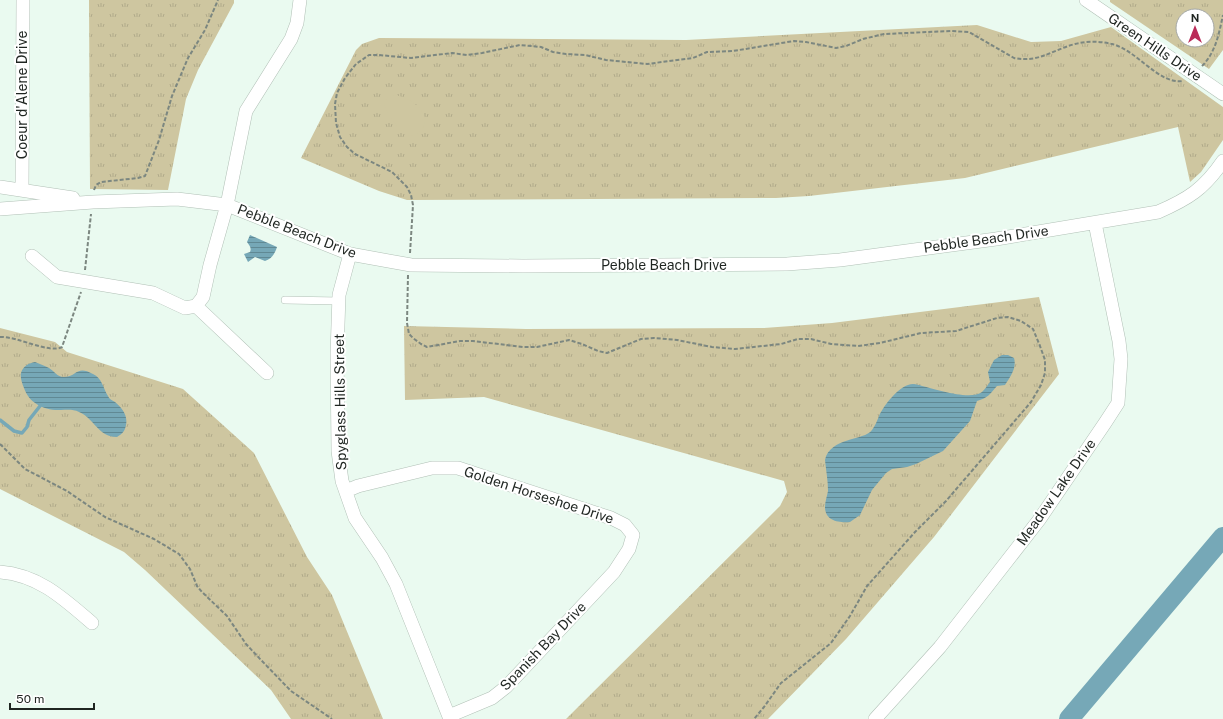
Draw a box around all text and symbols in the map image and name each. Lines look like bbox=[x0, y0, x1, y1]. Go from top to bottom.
north arrow bbox=[1175, 8, 1215, 48]
street label: Green Hills Drive bbox=[1105, 10, 1205, 84]
text: N bbox=[1191, 12, 1199, 24]
street label: Coeur d'Alene Drive bbox=[14, 31, 30, 159]
street label: Pebble Beach Drive bbox=[235, 201, 359, 261]
street label: Pebble Beach Drive bbox=[922, 222, 1050, 256]
street label: Pebble Beach Drive bbox=[601, 257, 727, 273]
street label: Spyglass Hills Street bbox=[331, 334, 349, 470]
street label: Meadow Lake Drive bbox=[1013, 436, 1099, 548]
street label: Golden Horseshoe Drive bbox=[462, 463, 616, 527]
street label: Spanish Bay Drive bbox=[497, 598, 589, 694]
scale bar bbox=[10, 685, 94, 711]
text: 50 m bbox=[16, 692, 44, 706]

